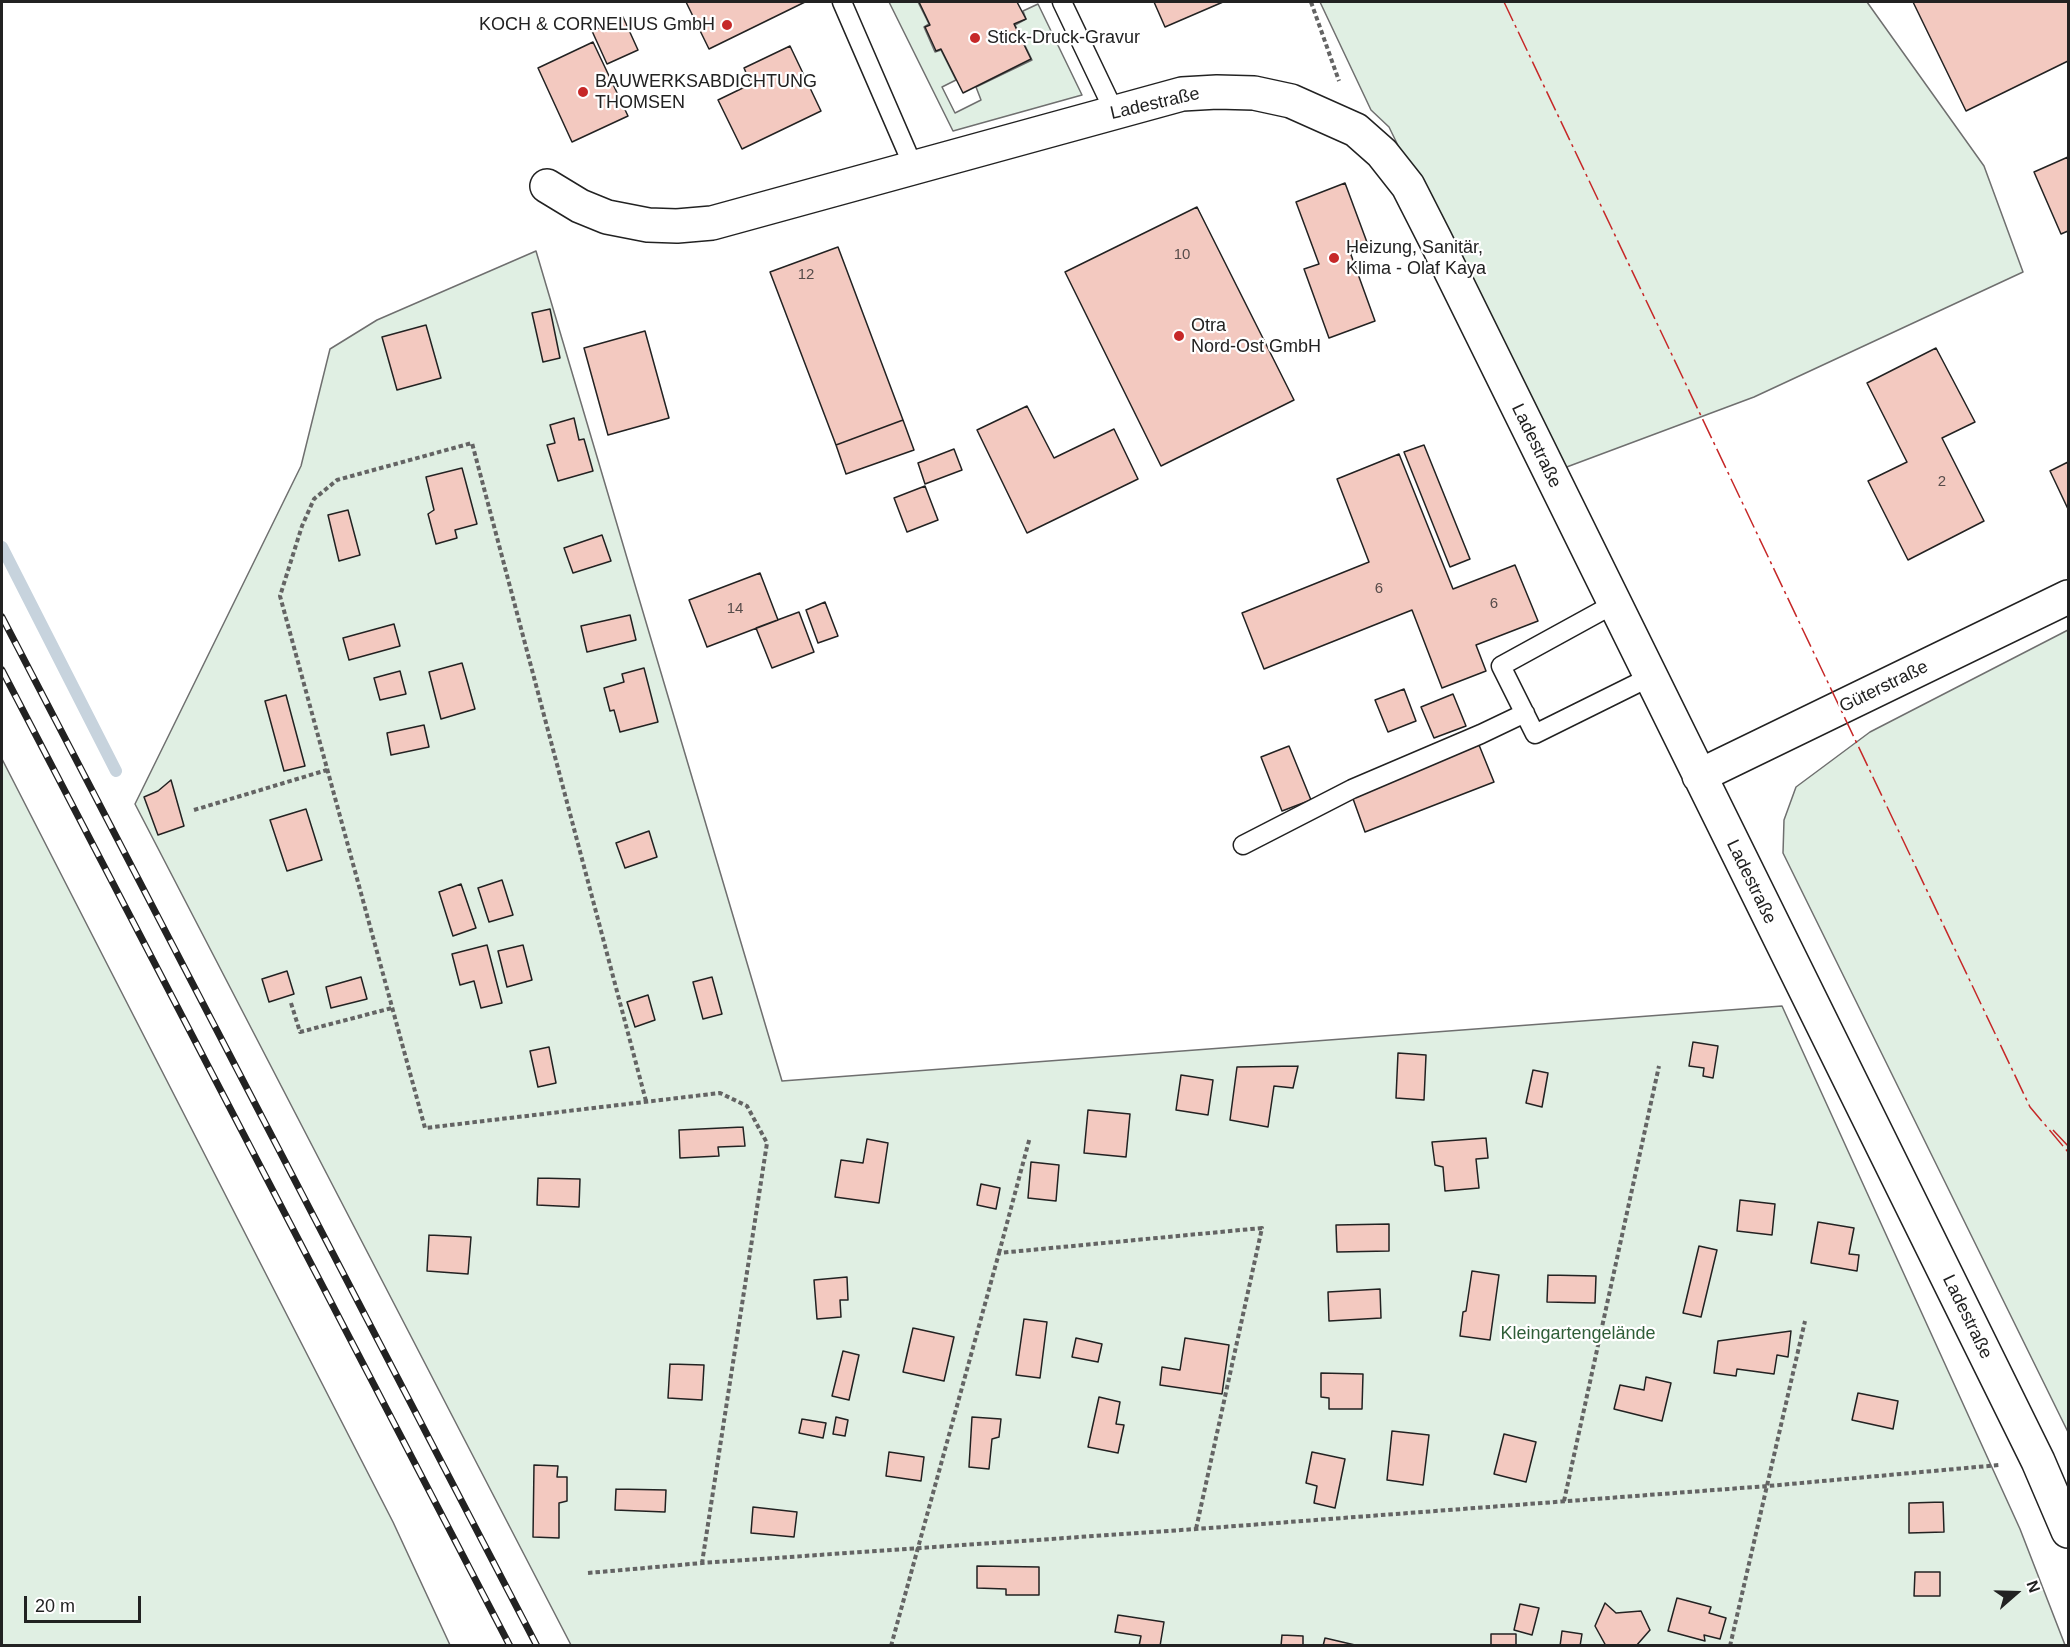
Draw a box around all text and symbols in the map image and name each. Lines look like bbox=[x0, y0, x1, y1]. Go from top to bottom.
place label: KOCH & CORNELIUS GmbH bbox=[479, 14, 715, 36]
marker: KOCH & CORNELIUS GmbH bbox=[720, 18, 734, 32]
place label: Stick-Druck-Gravur bbox=[987, 27, 1140, 49]
marker: Stick-Druck-Gravur bbox=[968, 31, 982, 45]
place label: BAUWERKSABDICHTUNG THOMSEN bbox=[595, 71, 817, 113]
street label: Ladestraße bbox=[1108, 83, 1202, 125]
marker: BAUWERKSABDICHTUNG THOMSEN bbox=[576, 85, 590, 99]
place label: Heizung, Sanitär, Klima - Olaf Kaya bbox=[1346, 237, 1486, 280]
house number: 10 bbox=[1174, 246, 1190, 264]
marker: Heizung, Sanitär, Klima - Olaf Kaya bbox=[1327, 251, 1341, 265]
house number: 12 bbox=[798, 266, 814, 284]
place label: Otra Nord-Ost GmbH bbox=[1191, 315, 1321, 358]
marker: Otra Nord-Ost GmbH bbox=[1172, 329, 1186, 343]
street label: Ladestraße bbox=[1506, 400, 1566, 492]
house number: 2 bbox=[1938, 473, 1946, 491]
house number: 6 bbox=[1375, 580, 1383, 598]
house number: 6 bbox=[1490, 595, 1498, 613]
house number: 14 bbox=[727, 600, 743, 618]
street label: Güterstraße bbox=[1836, 656, 1932, 718]
street label: Ladestraße bbox=[1721, 836, 1781, 928]
street label: Ladestraße bbox=[1937, 1271, 1997, 1363]
park label: Kleingartengelände bbox=[1500, 1323, 1656, 1345]
north arrow bbox=[1986, 1563, 2046, 1623]
text: N bbox=[2023, 1578, 2043, 1595]
scale bar bbox=[27, 1584, 144, 1622]
text: 20 m bbox=[35, 1596, 75, 1616]

